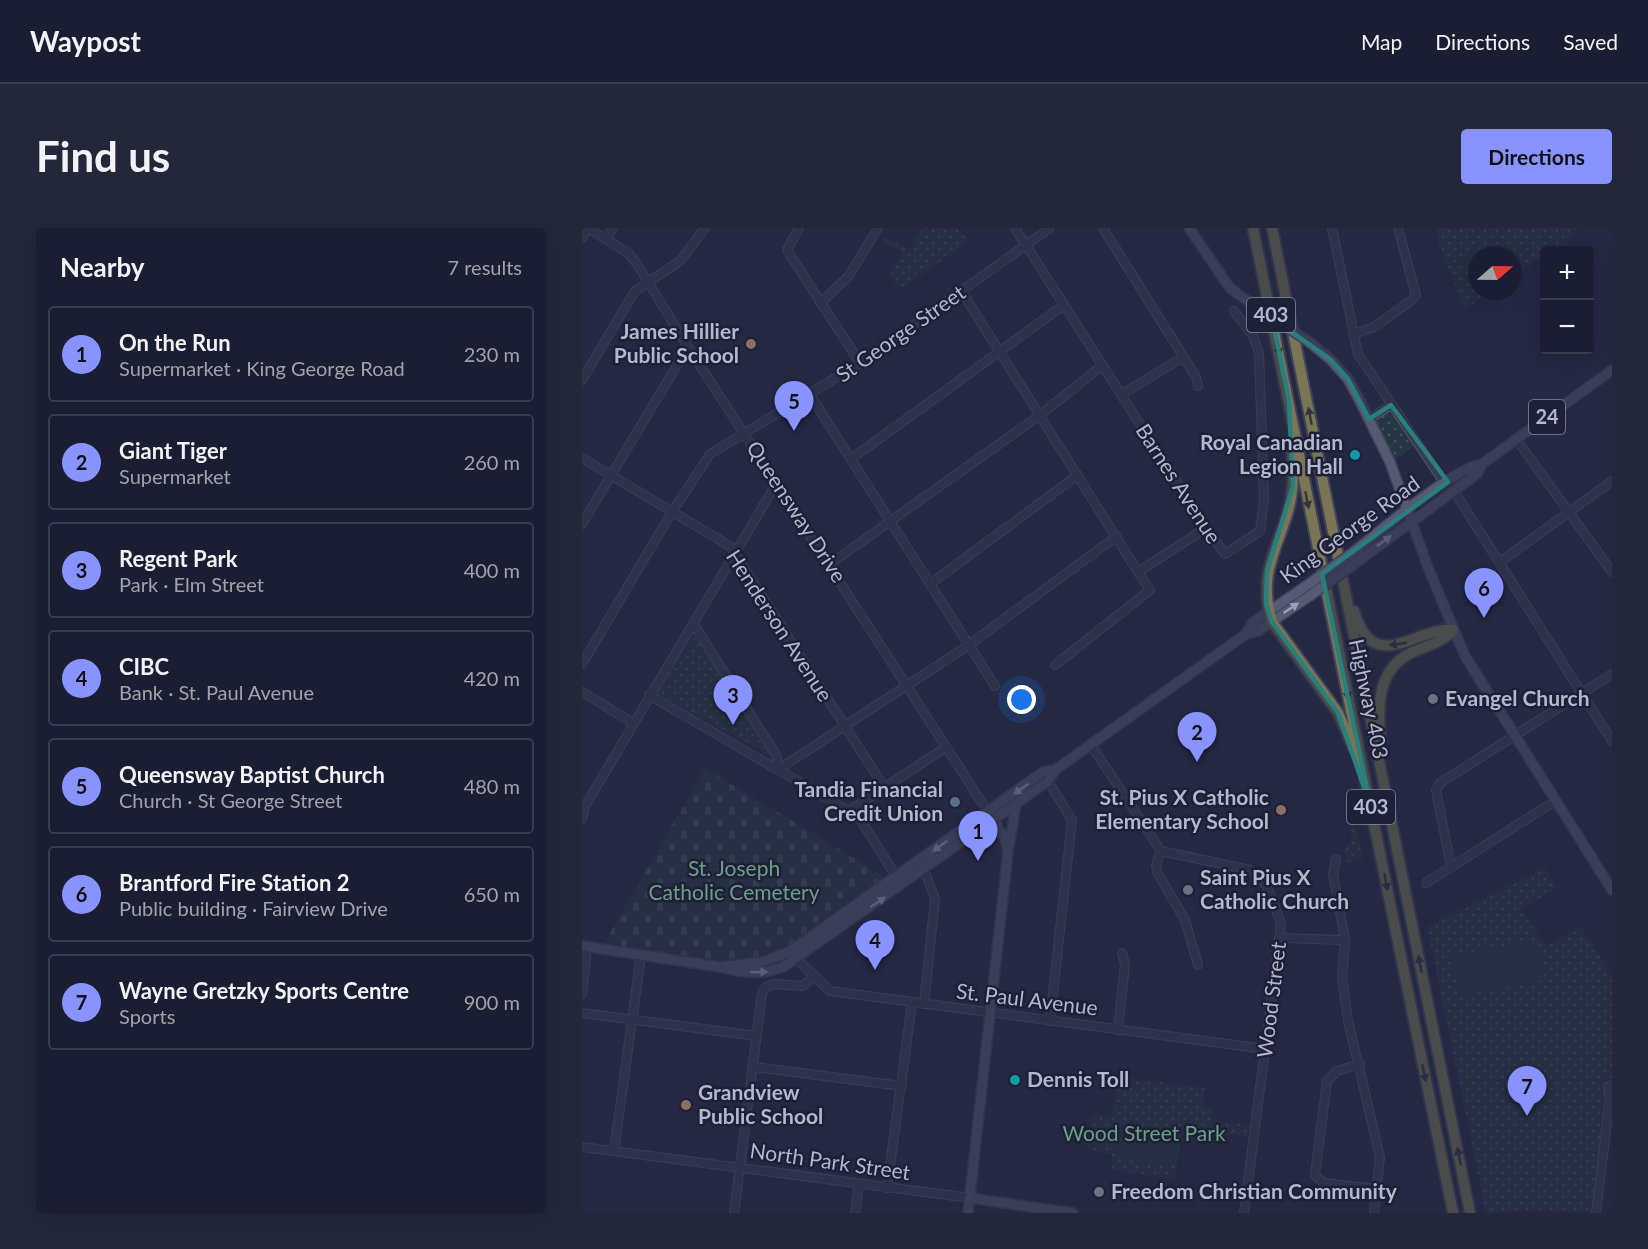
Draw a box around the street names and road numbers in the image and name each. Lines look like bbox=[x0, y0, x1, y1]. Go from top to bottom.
street label: St George Street bbox=[831, 279, 970, 387]
road number: 403 bbox=[1247, 298, 1295, 332]
road number: 24 bbox=[1529, 400, 1565, 434]
street label: Barnes Avenue bbox=[1131, 419, 1227, 548]
street label: Queensway Drive bbox=[742, 436, 852, 587]
street label: King George Road bbox=[1274, 470, 1424, 588]
street label: Henderson Avenue bbox=[722, 545, 839, 706]
street label: Highway 403 bbox=[1345, 636, 1394, 761]
road number: 403 bbox=[1347, 790, 1395, 824]
street label: Wood Street bbox=[1251, 940, 1290, 1059]
street label: St. Paul Avenue bbox=[955, 977, 1099, 1020]
street label: North Park Street bbox=[748, 1137, 912, 1184]

